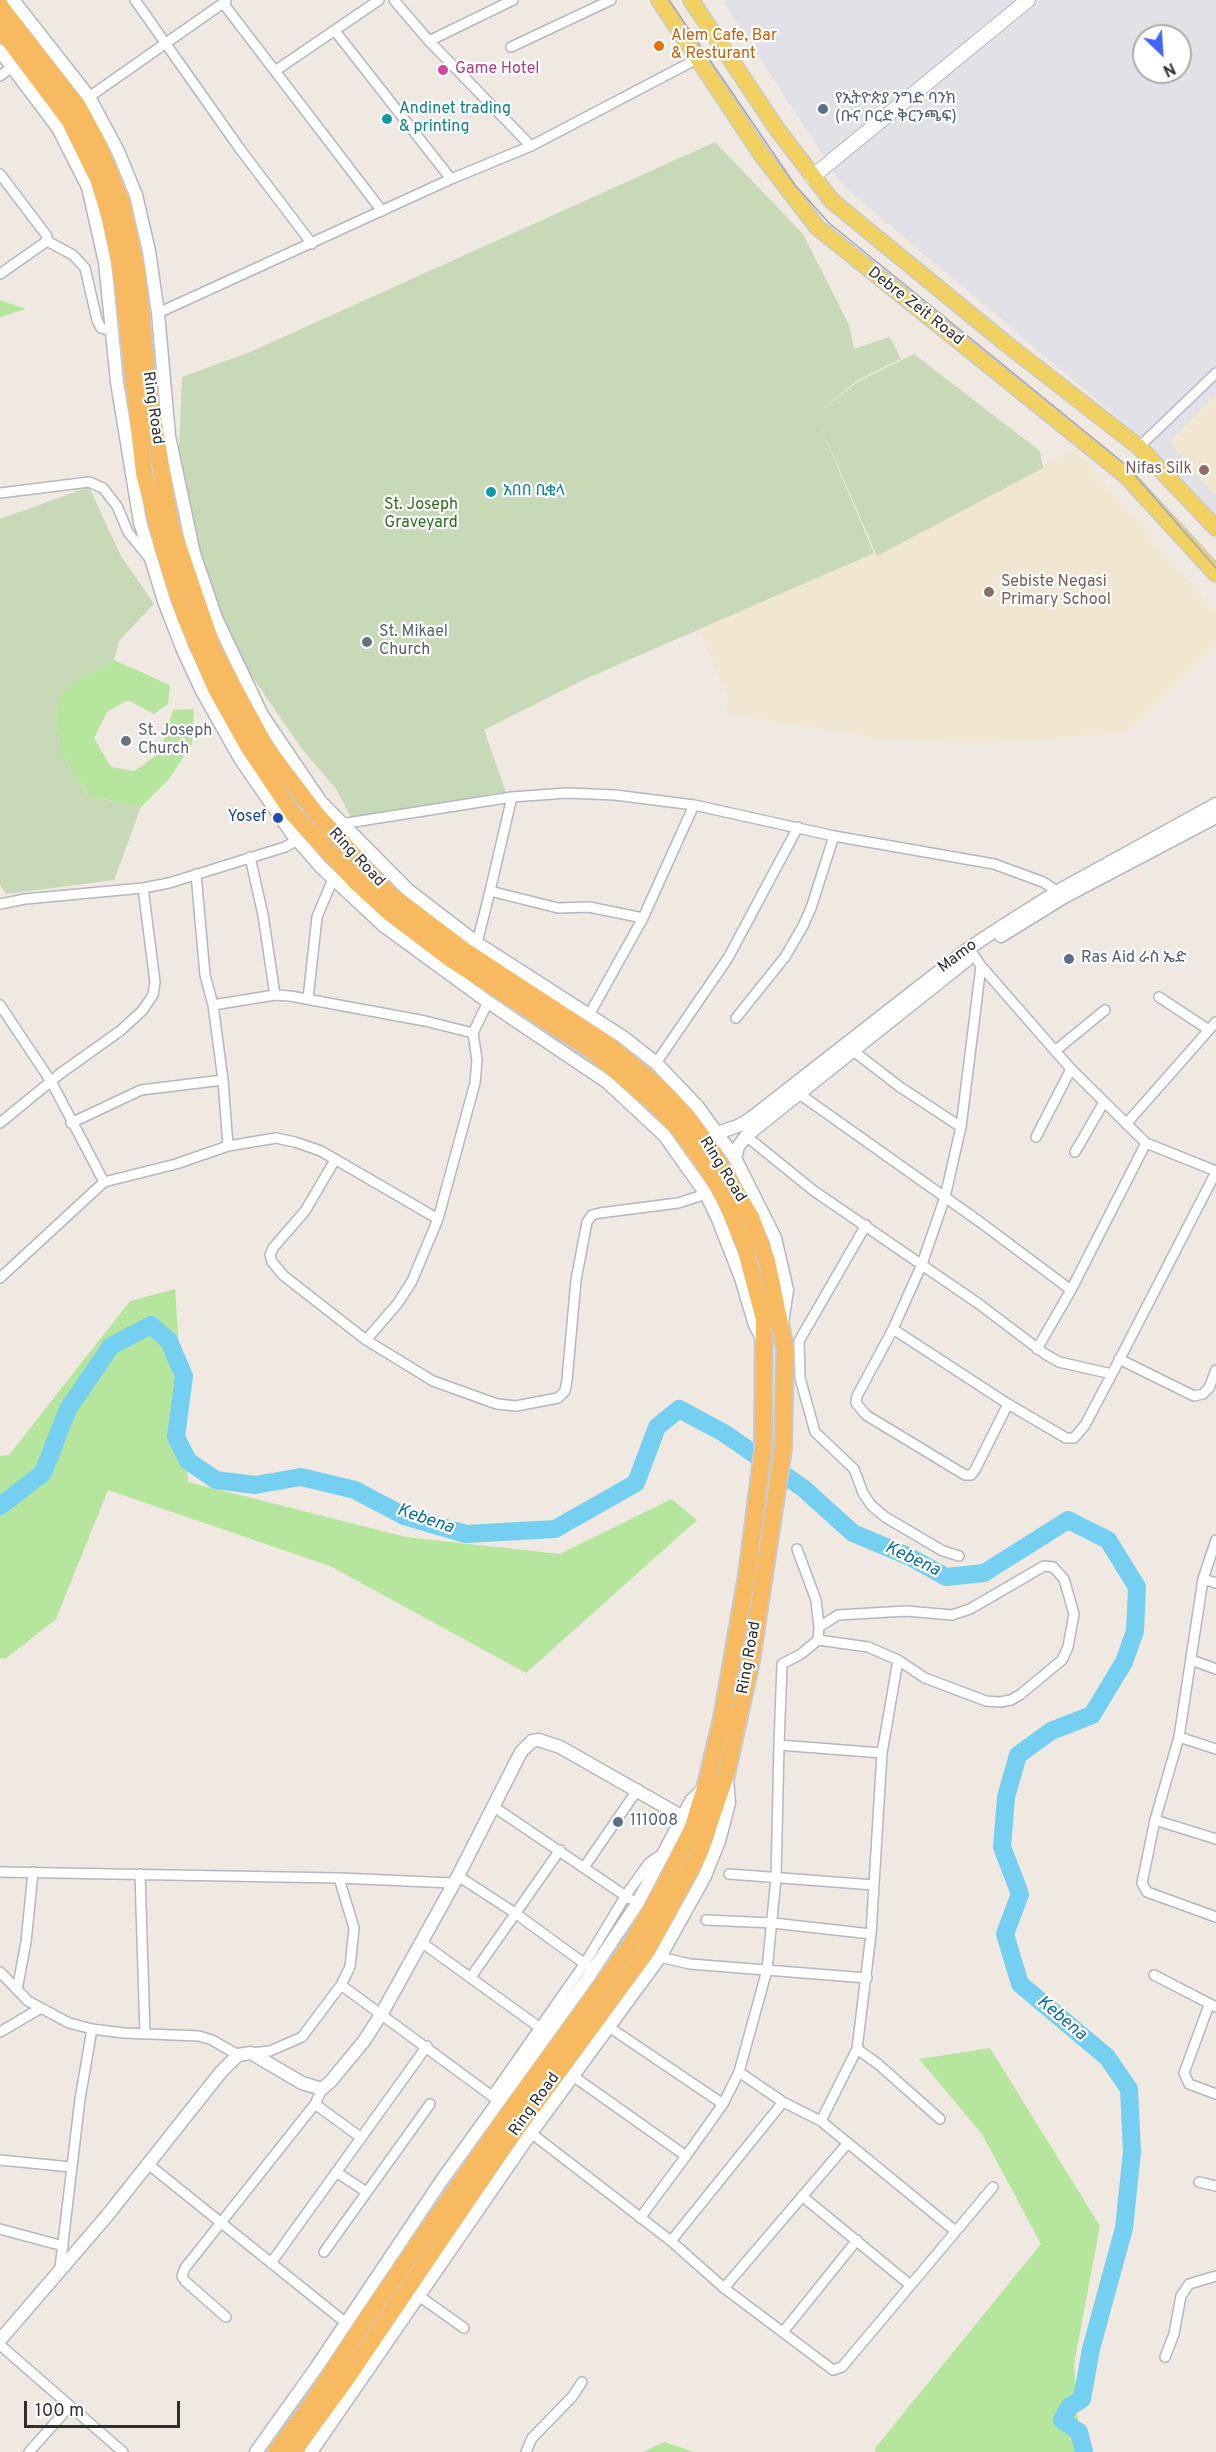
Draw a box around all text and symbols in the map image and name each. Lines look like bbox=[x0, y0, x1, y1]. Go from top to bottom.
north arrow bbox=[1132, 24, 1192, 84]
place label: Alem Cafe, Bar & Resturant bbox=[671, 27, 777, 65]
marker: Alem Cafe, Bar & Resturant bbox=[652, 39, 666, 53]
text: N bbox=[1159, 57, 1178, 80]
place label: Game Hotel bbox=[455, 60, 539, 80]
marker: Game Hotel bbox=[436, 63, 450, 77]
place label: የኢትዮጵያ ንግድ ባንክ (ቡና ቦርድ ቅርንጫፍ) bbox=[835, 90, 957, 128]
place label: Andinet trading & printing bbox=[399, 100, 511, 138]
marker: የኢትዮጵያ ንግድ ባንክ (ቡና ቦርድ ቅርንጫፍ) bbox=[816, 102, 830, 116]
marker: Andinet trading & printing bbox=[380, 112, 394, 126]
street label: Debre Zeit Road bbox=[863, 264, 967, 350]
street label: Ring Road bbox=[137, 370, 167, 446]
place label: Nifas Silk bbox=[1125, 460, 1192, 480]
marker: Nifas Silk bbox=[1197, 463, 1211, 477]
place label: አበበ ቢቂላ bbox=[503, 482, 565, 502]
marker: አበበ ቢቂላ bbox=[484, 485, 498, 499]
park label: St. Joseph Graveyard bbox=[384, 496, 458, 534]
place label: Sebiste Negasi Primary School bbox=[1001, 573, 1111, 611]
marker: Sebiste Negasi Primary School bbox=[982, 585, 996, 599]
place label: St. Mikael Church bbox=[379, 623, 448, 661]
marker: St. Mikael Church bbox=[360, 635, 374, 649]
place label: St. Joseph Church bbox=[138, 722, 212, 760]
marker: St. Joseph Church bbox=[119, 734, 133, 748]
place label: Yosef bbox=[228, 808, 266, 828]
marker: Yosef bbox=[271, 811, 285, 825]
street label: Ring Road bbox=[324, 824, 388, 892]
street label: Mamo bbox=[935, 936, 981, 978]
place label: Ras Aid ራስ ኤድ bbox=[1081, 949, 1186, 969]
marker: Ras Aid ራስ ኤድ bbox=[1062, 952, 1076, 966]
street label: Ring Road bbox=[694, 1134, 750, 1206]
water label: Kebena bbox=[394, 1500, 456, 1540]
water label: Kebena bbox=[881, 1538, 943, 1582]
street label: Ring Road bbox=[734, 1620, 766, 1696]
place label: 111008 bbox=[630, 1812, 678, 1832]
marker: 111008 bbox=[611, 1815, 625, 1829]
water label: Kebena bbox=[1032, 1992, 1090, 2046]
street label: Ring Road bbox=[506, 2070, 564, 2140]
scale bar bbox=[27, 2389, 183, 2427]
text: 100 m bbox=[35, 2400, 84, 2423]

